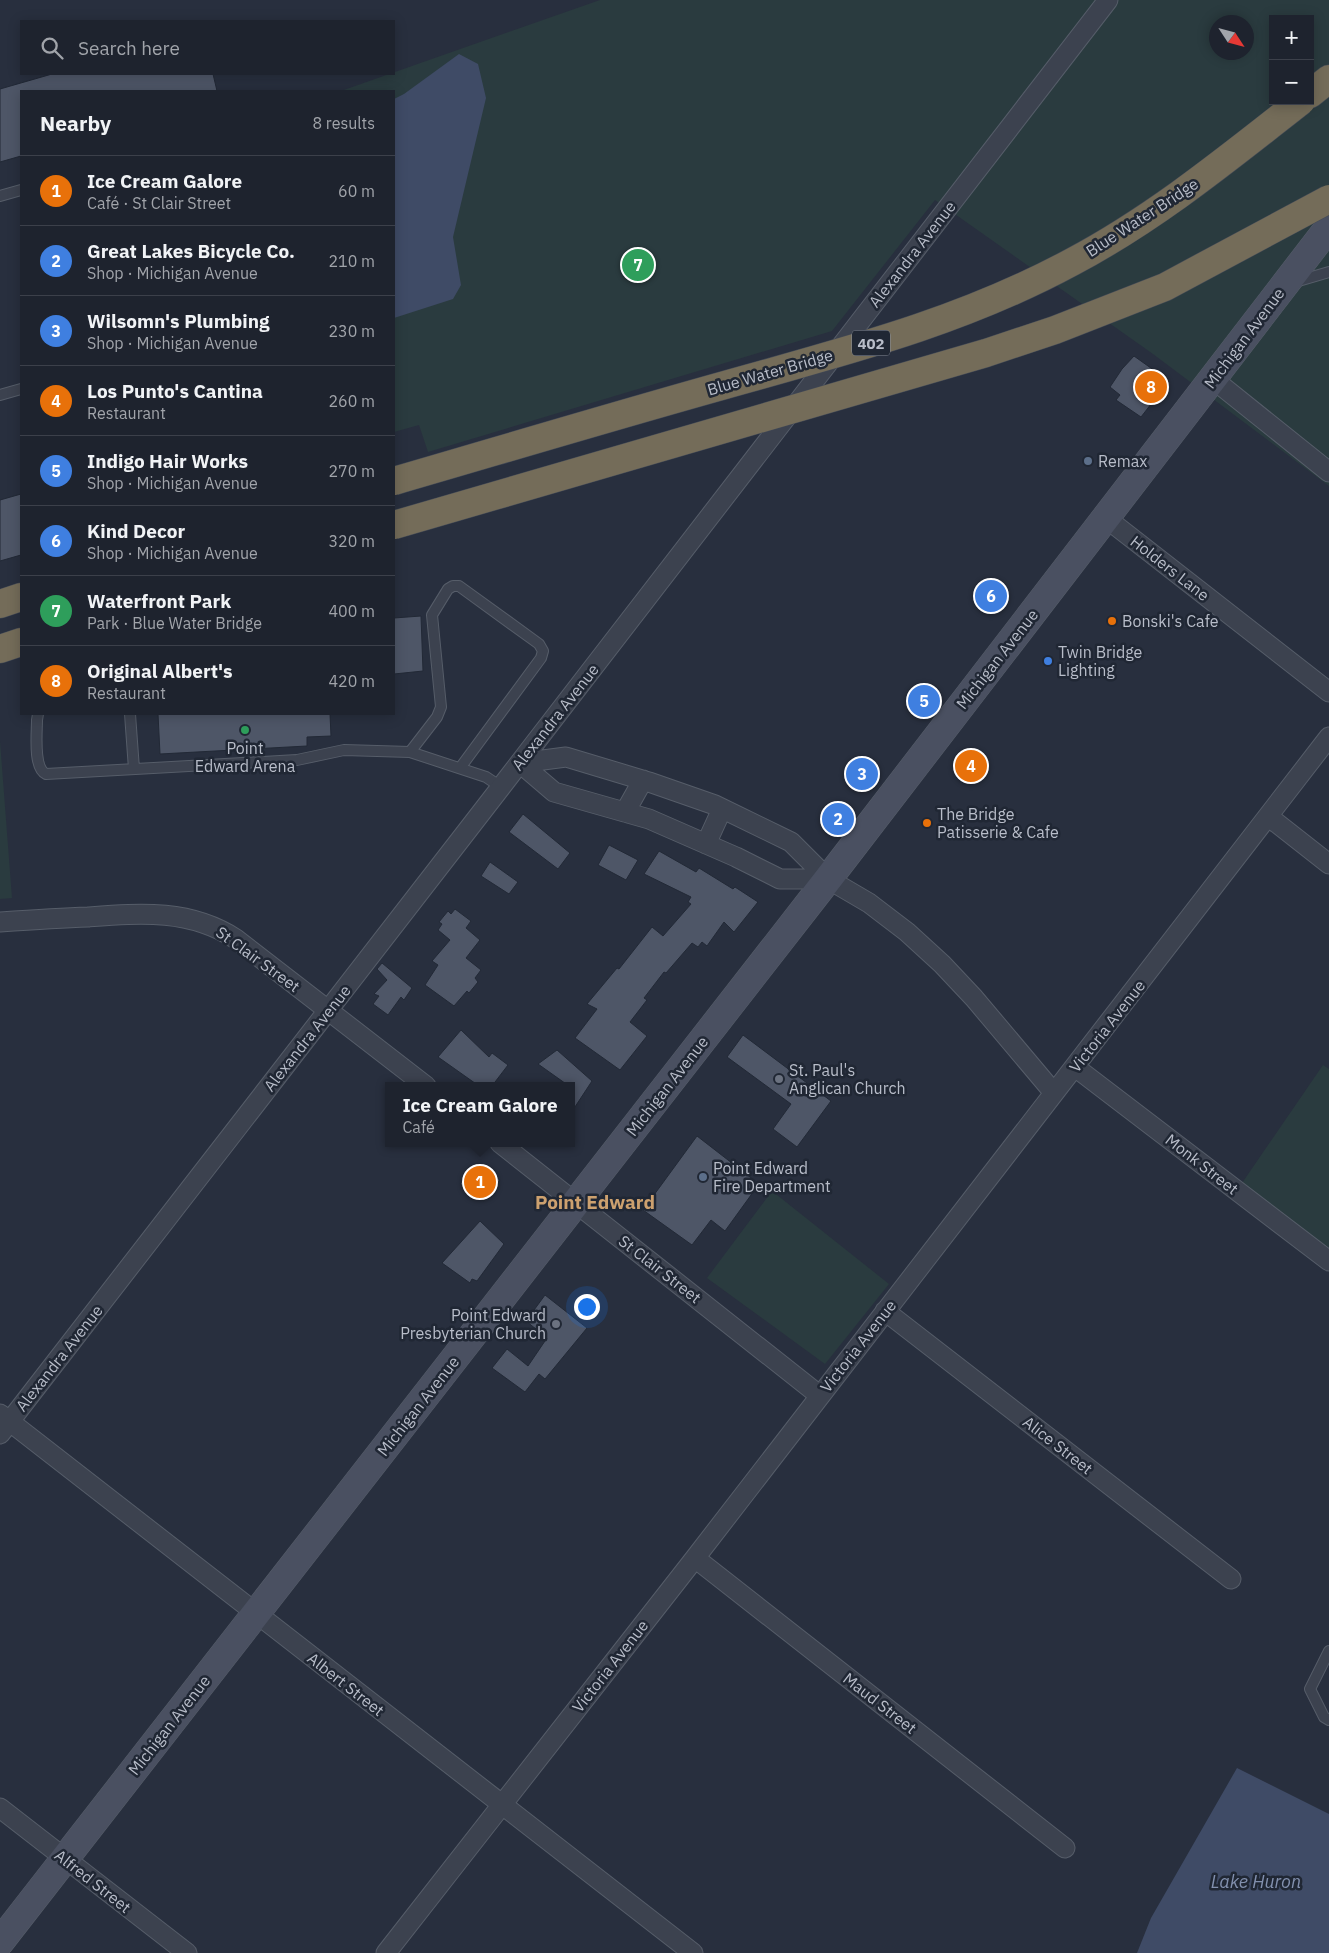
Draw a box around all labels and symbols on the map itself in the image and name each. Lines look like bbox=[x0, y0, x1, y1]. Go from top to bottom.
north arrow bbox=[1209, 15, 1254, 60]
street label: Blue Water Bridge bbox=[1082, 173, 1202, 261]
street label: Alexandra Avenue bbox=[864, 197, 960, 311]
pin: 7 bbox=[622, 246, 654, 284]
street label: Michigan Avenue bbox=[1199, 283, 1289, 392]
road number: 402 bbox=[852, 330, 890, 356]
street label: Blue Water Bridge bbox=[705, 344, 835, 400]
pin: 8 bbox=[1135, 368, 1167, 406]
place label: Remax bbox=[1098, 451, 1147, 471]
marker: Remax bbox=[1082, 455, 1094, 467]
street label: Holders Lane bbox=[1127, 531, 1214, 605]
pin: 6 bbox=[975, 577, 1007, 615]
street label: Michigan Avenue bbox=[952, 605, 1042, 713]
place label: Bonski's Cafe bbox=[1122, 611, 1219, 631]
marker: Bonski's Cafe bbox=[1106, 615, 1118, 627]
place label: Twin Bridge Lighting bbox=[1058, 642, 1143, 680]
marker: Twin Bridge Lighting bbox=[1042, 655, 1054, 667]
street label: Alexandra Avenue bbox=[507, 660, 603, 774]
pin: 5 bbox=[908, 682, 940, 720]
marker: Point Edward Arena bbox=[239, 724, 251, 736]
place label: Point Edward Arena bbox=[195, 738, 296, 776]
pin: 4 bbox=[955, 747, 987, 785]
pin: 3 bbox=[846, 755, 878, 793]
pin: 2 bbox=[822, 800, 854, 838]
place label: The Bridge Patisserie & Cafe bbox=[937, 804, 1059, 842]
marker: The Bridge Patisserie & Cafe bbox=[921, 817, 933, 829]
street label: St Clair Street bbox=[212, 922, 304, 996]
street label: Victoria Avenue bbox=[1065, 976, 1149, 1076]
street label: Alexandra Avenue bbox=[259, 981, 355, 1095]
street label: Michigan Avenue bbox=[622, 1032, 712, 1140]
place label: St. Paul's Anglican Church bbox=[789, 1060, 906, 1098]
marker: St. Paul's Anglican Church bbox=[773, 1073, 785, 1085]
street label: Monk Street bbox=[1162, 1129, 1242, 1199]
place label: Point Edward Fire Department bbox=[713, 1158, 831, 1196]
pin: 1 bbox=[464, 1163, 496, 1201]
marker: Point Edward Fire Department bbox=[697, 1171, 709, 1183]
district label: Point Edward bbox=[535, 1190, 655, 1214]
street label: St Clair Street bbox=[615, 1231, 705, 1307]
your location bbox=[574, 1294, 600, 1320]
street label: Victoria Avenue bbox=[816, 1296, 900, 1396]
street label: Alexandra Avenue bbox=[11, 1301, 107, 1415]
place label: Point Edward Presbyterian Church bbox=[400, 1305, 546, 1343]
marker: Point Edward Presbyterian Church bbox=[550, 1318, 562, 1330]
street label: Michigan Avenue bbox=[373, 1352, 463, 1460]
street label: Alice Street bbox=[1019, 1412, 1097, 1478]
street label: Victoria Avenue bbox=[568, 1616, 652, 1716]
street label: Albert Street bbox=[304, 1648, 388, 1720]
street label: Maud Street bbox=[839, 1668, 921, 1738]
street label: Michigan Avenue bbox=[124, 1671, 214, 1779]
street label: Alfred Street bbox=[51, 1845, 135, 1917]
water label: Lake Huron bbox=[1211, 1870, 1301, 1893]

